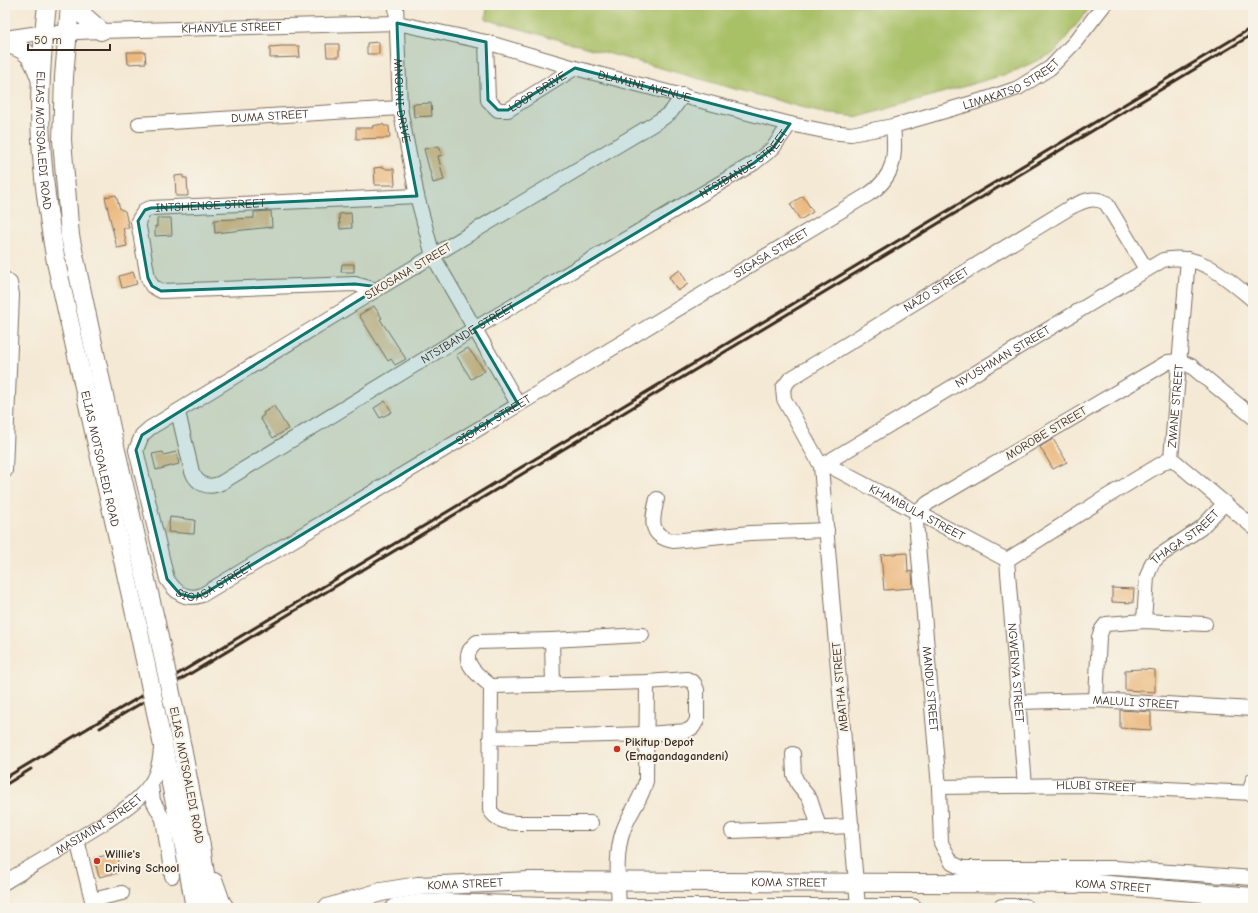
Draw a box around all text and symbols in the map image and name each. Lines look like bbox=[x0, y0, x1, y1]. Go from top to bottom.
street label: KHANYILE STREET bbox=[181, 19, 283, 36]
scale bar bbox=[28, 26, 110, 52]
text: 50 m bbox=[34, 33, 62, 47]
street label: LIMAKATSO STREET bbox=[961, 55, 1063, 112]
street label: MNGUNI DRIVE bbox=[391, 58, 414, 144]
street label: DLAMINI AVENUE bbox=[596, 67, 693, 105]
street label: LOOP DRIVE bbox=[506, 68, 569, 115]
street label: ELIAS MOTSOALEDI ROAD bbox=[33, 71, 55, 211]
street label: DUMA STREET bbox=[231, 107, 310, 125]
street label: NTSIBANDE STREET bbox=[697, 126, 791, 201]
street label: INTSHENGE STREET bbox=[155, 196, 267, 215]
street label: SIGASA STREET bbox=[731, 225, 812, 281]
street label: SIKOSANA STREET bbox=[362, 239, 454, 302]
street label: NAZO STREET bbox=[901, 264, 972, 315]
street label: NTSIBANDE STREET bbox=[418, 299, 518, 367]
street label: NYUSHMAN STREET bbox=[953, 322, 1053, 391]
street label: ZWANE STREET bbox=[1165, 363, 1186, 448]
street label: ELIAS MOTSOALEDI ROAD bbox=[78, 389, 122, 528]
street label: SIGASA STREET bbox=[453, 392, 534, 448]
street label: MOROBE STREET bbox=[1003, 403, 1090, 463]
street label: KHAMBULA STREET bbox=[867, 481, 968, 544]
street label: THAGA STREET bbox=[1148, 506, 1222, 567]
street label: SIGASA STREET bbox=[173, 558, 256, 604]
street label: NGWENYA STREET bbox=[1005, 622, 1027, 724]
street label: MBATHA STREET bbox=[829, 641, 851, 733]
street label: MANDU STREET bbox=[920, 646, 941, 733]
street label: MALULI STREET bbox=[1092, 693, 1180, 712]
street label: ELIAS MOTSOALEDI ROAD bbox=[167, 706, 207, 844]
place label: Pikitup Depot (Emagandagandeni) bbox=[625, 735, 729, 763]
marker: Pikitup Depot (Emagandagandeni) bbox=[612, 744, 622, 754]
street label: HLUBI STREET bbox=[1056, 778, 1137, 795]
street label: MASIMINI STREET bbox=[53, 791, 145, 858]
place label: Willie's Driving School bbox=[105, 847, 179, 875]
marker: Willie's Driving School bbox=[92, 856, 102, 866]
street label: KOMA STREET bbox=[427, 875, 504, 893]
street label: KOMA STREET bbox=[751, 875, 828, 890]
street label: KOMA STREET bbox=[1075, 877, 1152, 896]

